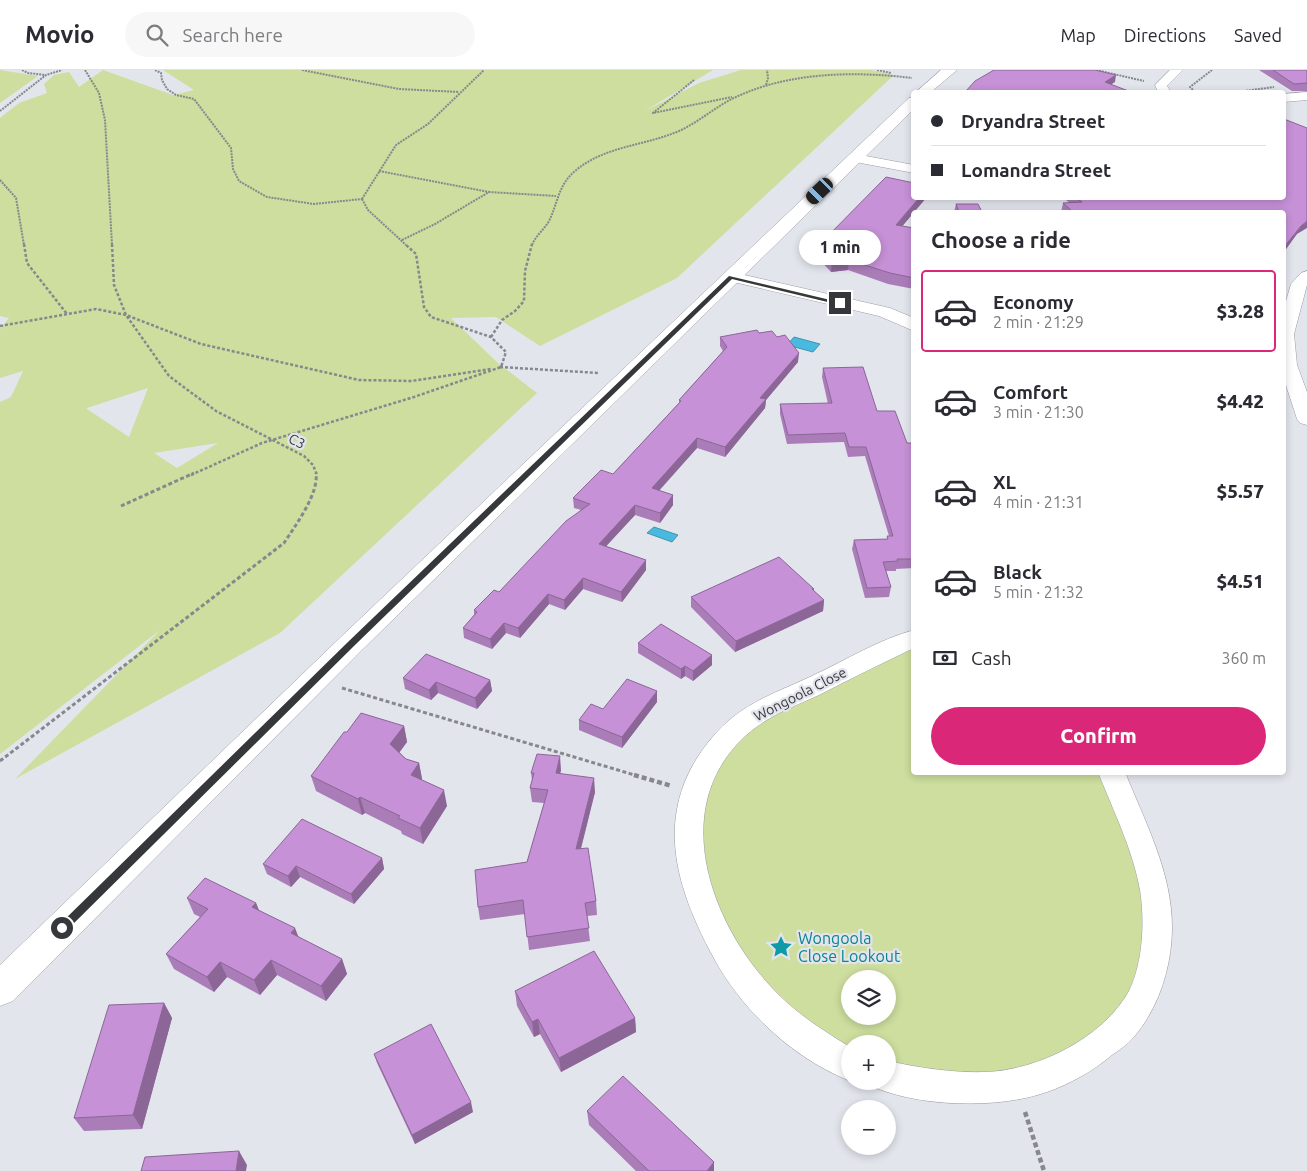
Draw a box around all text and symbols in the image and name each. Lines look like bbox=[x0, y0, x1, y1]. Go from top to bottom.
search box bbox=[125, 12, 475, 57]
text: Movio bbox=[25, 21, 95, 48]
icon: search bbox=[143, 21, 171, 49]
text: Search here bbox=[183, 24, 283, 46]
text: Map bbox=[1060, 25, 1096, 45]
text: Directions bbox=[1124, 25, 1206, 45]
text: Saved bbox=[1234, 25, 1282, 45]
text: Dryandra Street bbox=[961, 110, 1105, 132]
text: Lomandra Street bbox=[961, 159, 1111, 181]
car bbox=[803, 175, 836, 207]
text: Choose a ride bbox=[931, 227, 1071, 252]
callout: 1 min bbox=[799, 230, 881, 266]
text: 1 min bbox=[820, 238, 860, 256]
icon: car bbox=[933, 289, 978, 334]
text: Economy bbox=[993, 291, 1074, 313]
route end bbox=[829, 292, 851, 314]
text: $3.28 bbox=[1216, 300, 1264, 322]
text: 2 min · 21:29 bbox=[993, 313, 1084, 331]
icon: car bbox=[933, 379, 978, 424]
text: Comfort bbox=[993, 381, 1068, 403]
text: $4.42 bbox=[1216, 390, 1264, 412]
text: 3 min · 21:30 bbox=[993, 403, 1084, 421]
street label: C3 bbox=[286, 430, 308, 452]
icon: car bbox=[933, 469, 978, 514]
text: XL bbox=[993, 471, 1016, 493]
text: $5.57 bbox=[1216, 480, 1264, 502]
text: 4 min · 21:31 bbox=[993, 493, 1084, 511]
icon: car bbox=[933, 559, 978, 604]
text: Black bbox=[993, 561, 1042, 583]
text: $4.51 bbox=[1216, 570, 1264, 592]
text: 5 min · 21:32 bbox=[993, 583, 1084, 601]
icon: cash bbox=[931, 644, 959, 672]
text: Cash bbox=[971, 647, 1012, 669]
text: 360 m bbox=[1221, 649, 1266, 667]
street label: Wongoola Close bbox=[751, 664, 849, 724]
button: Confirm bbox=[931, 707, 1266, 765]
route start bbox=[51, 917, 73, 939]
place label: Wongoola Close Lookout bbox=[798, 929, 901, 965]
place icon: Wongoola Close Lookout bbox=[768, 934, 794, 960]
map controls bbox=[841, 970, 896, 1155]
button: layers bbox=[841, 970, 896, 1025]
button: + bbox=[841, 1035, 896, 1090]
button: − bbox=[841, 1100, 896, 1155]

